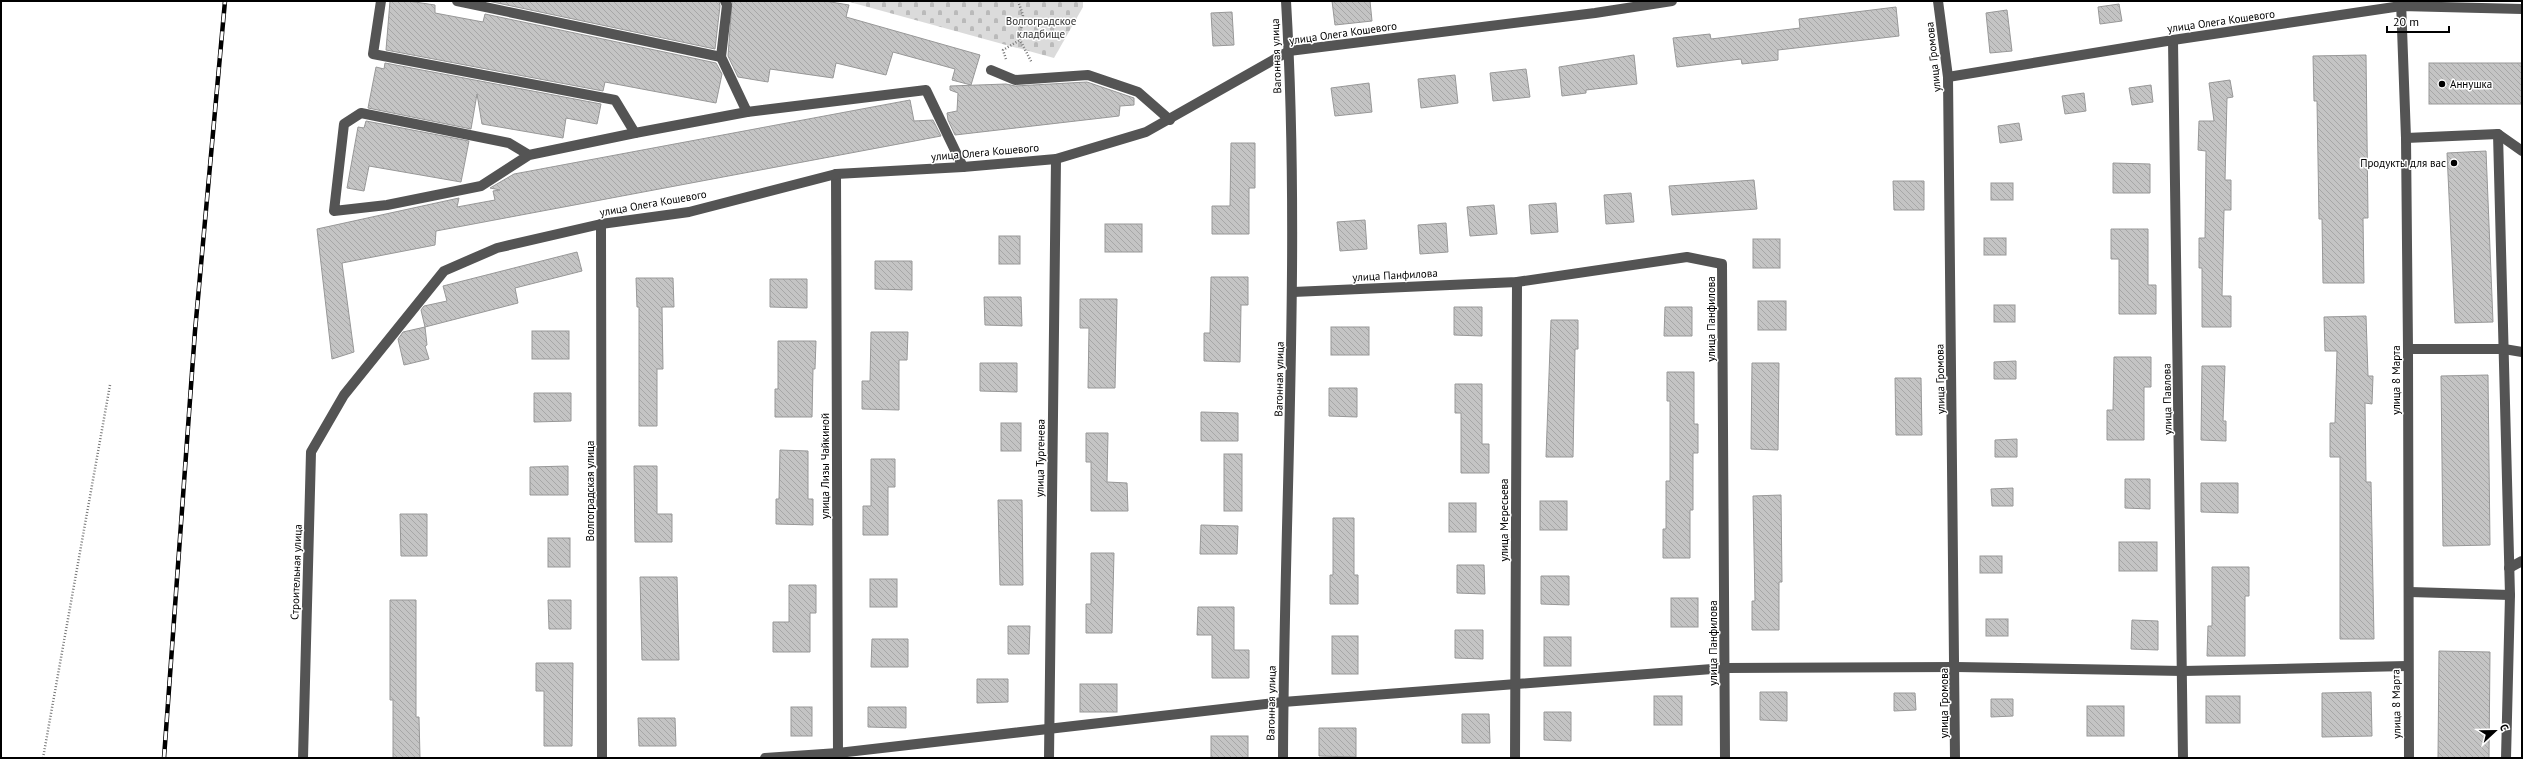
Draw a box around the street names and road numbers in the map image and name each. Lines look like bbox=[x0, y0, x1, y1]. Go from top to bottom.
street label: улица Олега Кошевого bbox=[2166, 7, 2276, 35]
street label: Вагонная улица bbox=[1268, 18, 1284, 94]
street label: улица Олега Кошевого bbox=[1288, 19, 1398, 47]
street label: улица Громова bbox=[1922, 21, 1944, 93]
street label: улица Олега Кошевого bbox=[930, 140, 1040, 164]
street label: улица Олега Кошевого bbox=[598, 187, 708, 219]
street label: улица Панфилова bbox=[1352, 266, 1438, 284]
street label: улица Панфилова bbox=[1704, 276, 1718, 362]
street label: Вагонная улица bbox=[1271, 341, 1287, 417]
street label: улица Громова bbox=[1932, 344, 1948, 414]
street label: улица 8 Марта bbox=[2389, 345, 2403, 415]
street label: улица Павлова bbox=[2159, 363, 2175, 435]
street label: улица Лизы Чайкиной bbox=[818, 413, 832, 519]
street label: улица Тургенева bbox=[1032, 419, 1048, 497]
street label: Волгоградская улица bbox=[583, 441, 597, 541]
street label: улица Мересьева bbox=[1497, 478, 1511, 562]
street label: Строительная улица bbox=[287, 524, 305, 620]
street label: улица Панфилова bbox=[1706, 600, 1720, 686]
street label: Вагонная улица bbox=[1263, 665, 1279, 741]
street label: улица Громова bbox=[1937, 668, 1951, 738]
street label: улица 8 Марта bbox=[2388, 669, 2404, 739]

